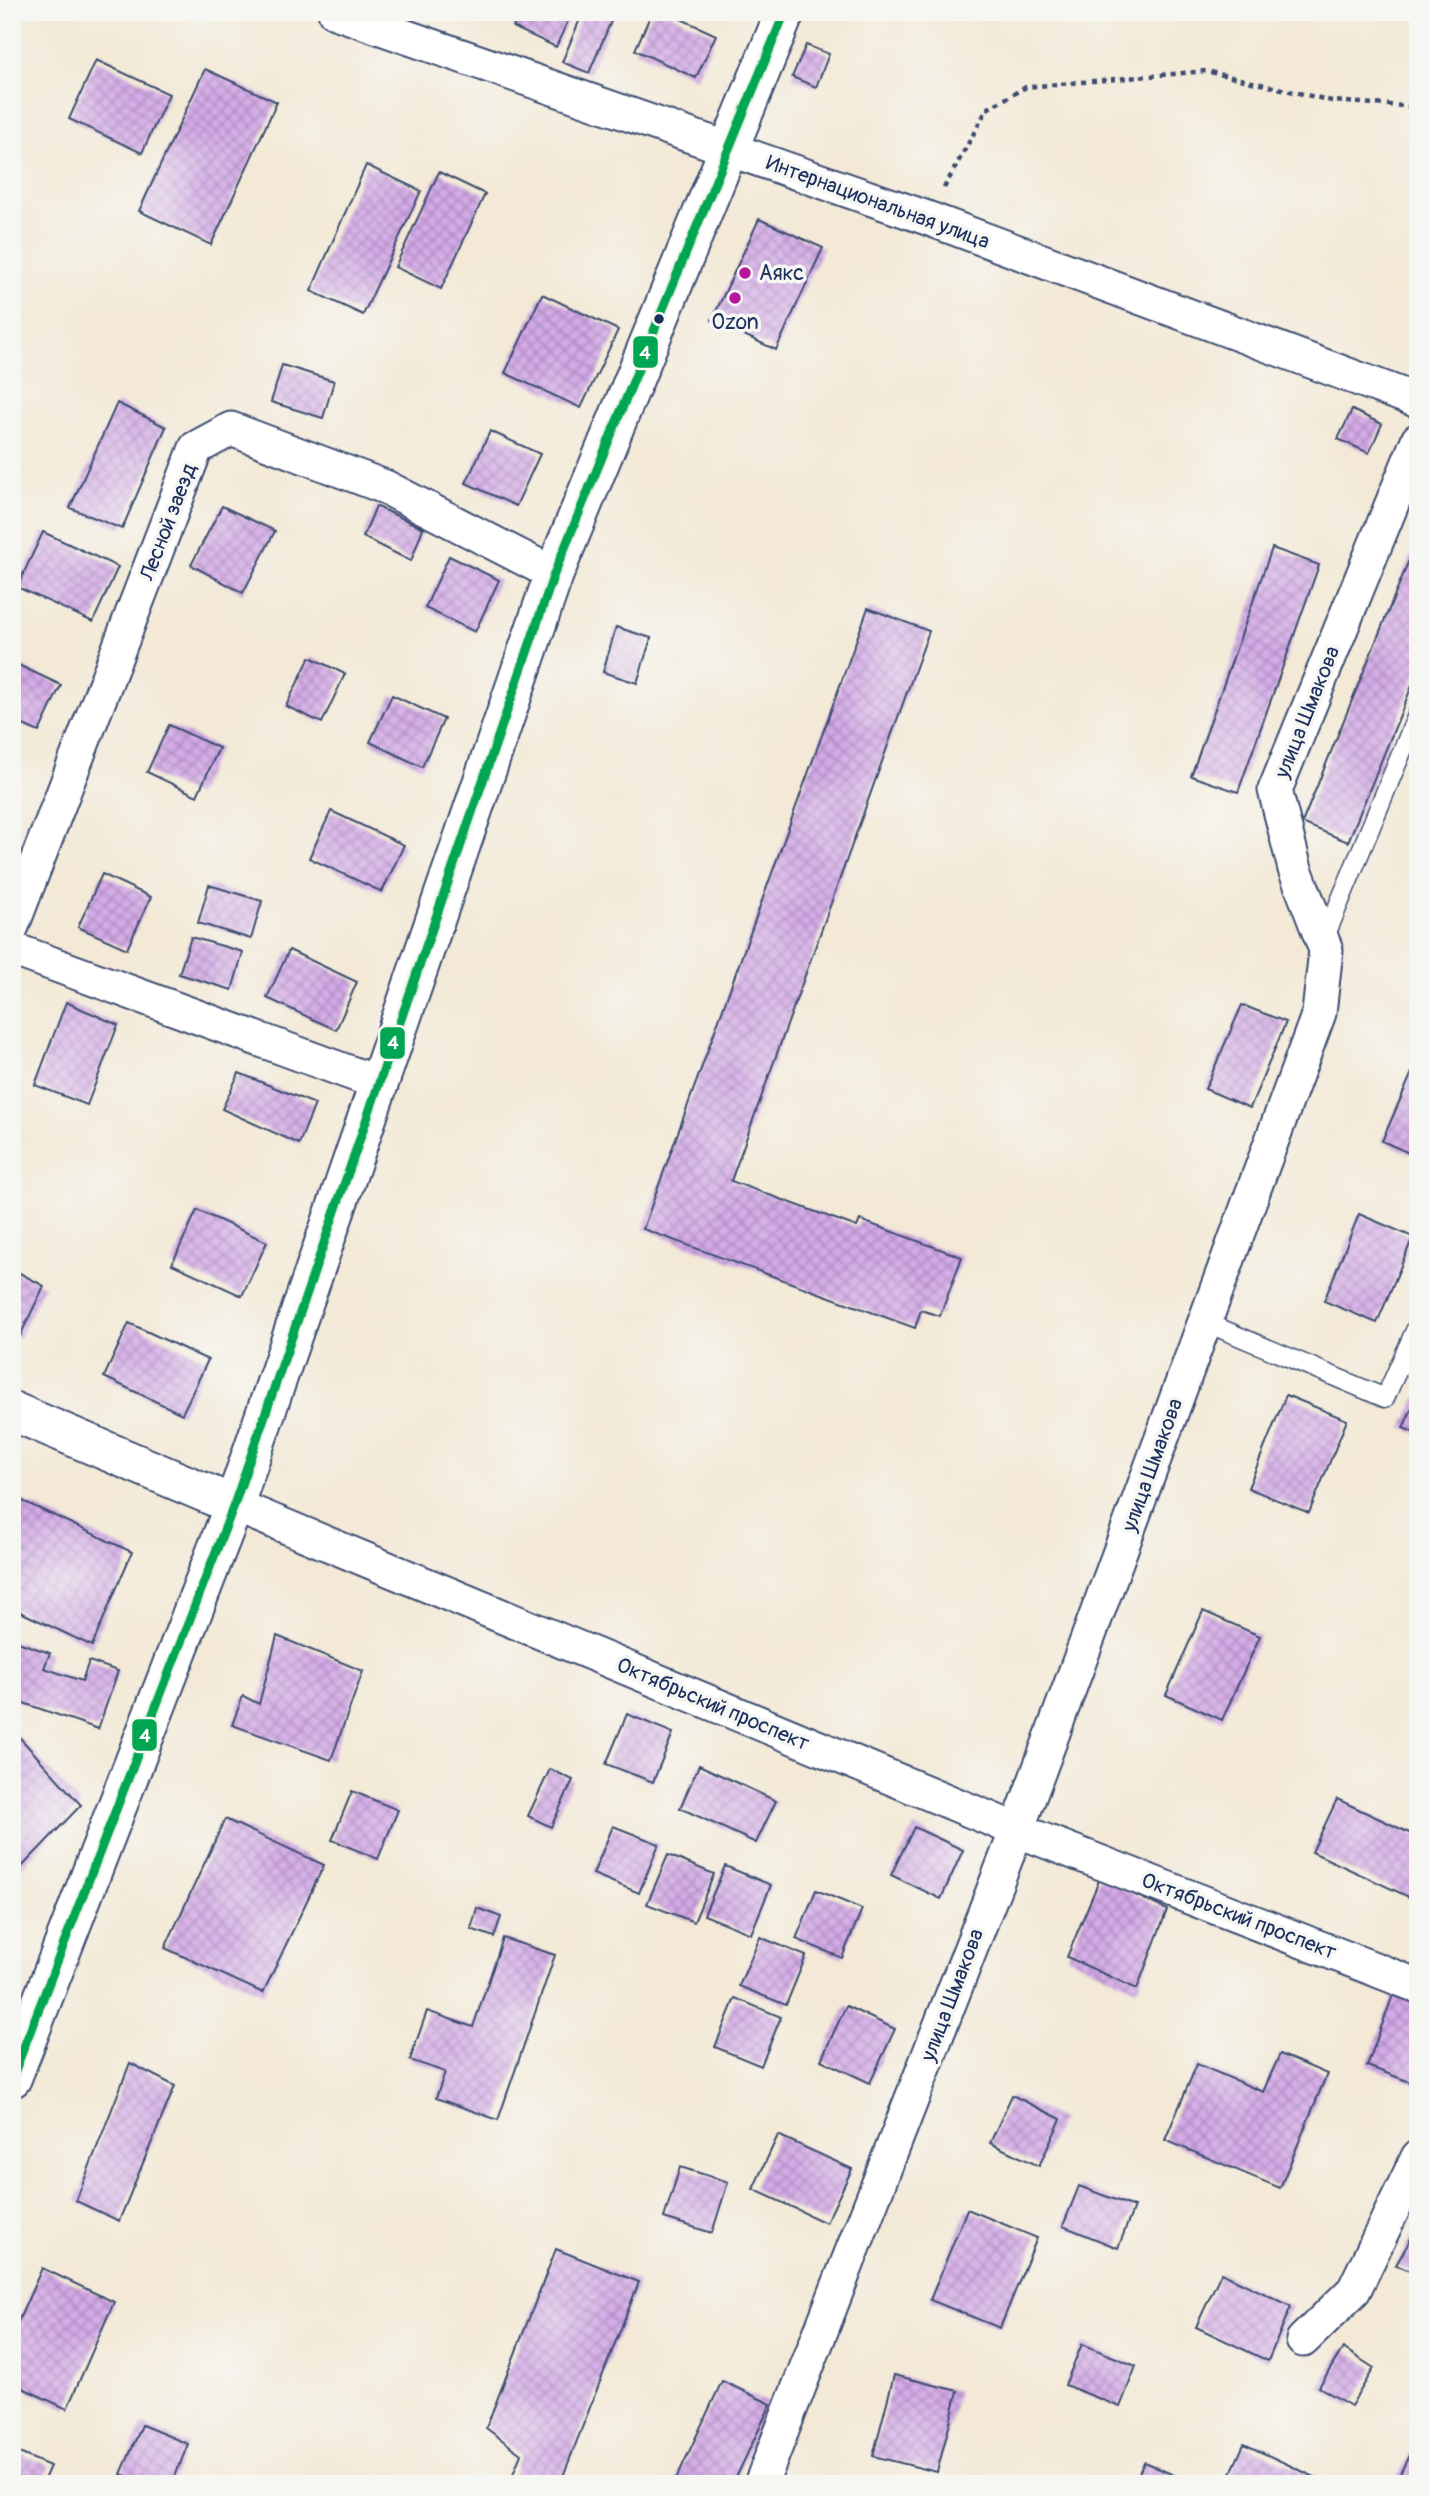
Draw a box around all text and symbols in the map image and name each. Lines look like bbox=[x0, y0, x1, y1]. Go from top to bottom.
street label: Интернациональная улица bbox=[762, 149, 993, 255]
place label: Аякс bbox=[759, 260, 804, 287]
marker: Аякс bbox=[737, 265, 753, 281]
marker: Ozon bbox=[727, 290, 743, 306]
place label: Ozon bbox=[711, 309, 759, 336]
unlabelled marker bbox=[652, 312, 666, 326]
line badge: 4 bbox=[632, 335, 659, 369]
text: 4 bbox=[639, 341, 651, 365]
street label: Лесной заезд bbox=[133, 460, 203, 585]
street label: улица Шмакова bbox=[1268, 642, 1346, 783]
line badge: 4 bbox=[379, 1026, 406, 1060]
text: 4 bbox=[387, 1031, 399, 1055]
street label: улица Шмакова bbox=[1116, 1395, 1189, 1536]
street label: Октябрьский проспект bbox=[612, 1652, 814, 1757]
line badge: 4 bbox=[131, 1718, 158, 1752]
text: 4 bbox=[139, 1724, 151, 1748]
street label: Октябрьский проспект bbox=[1138, 1867, 1341, 1966]
street label: улица Шмакова bbox=[914, 1925, 990, 2066]

